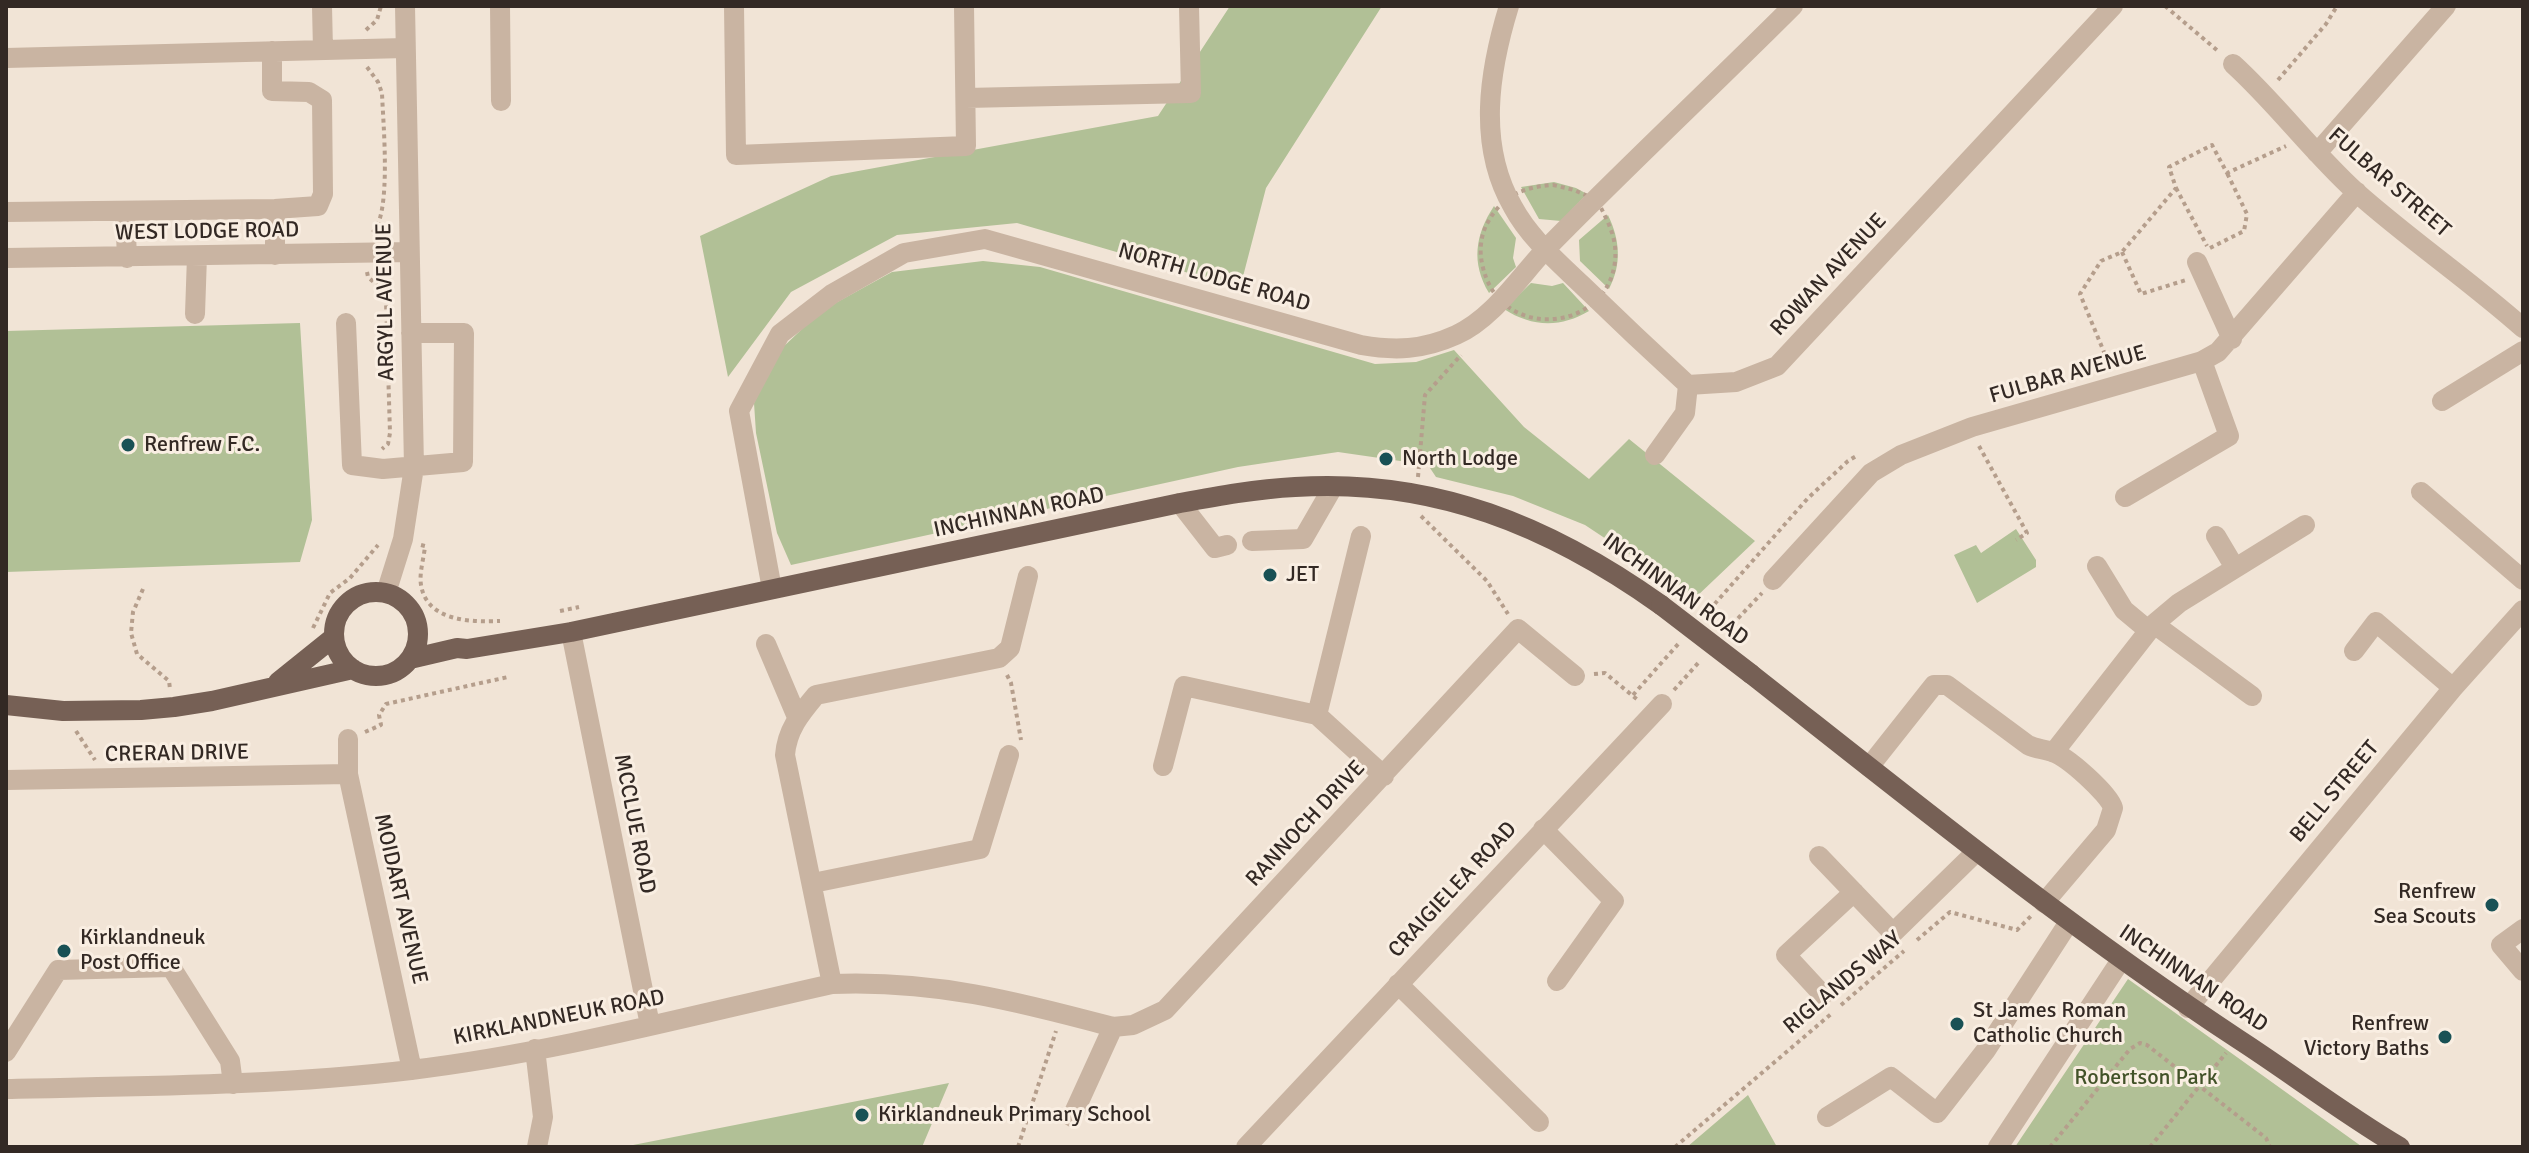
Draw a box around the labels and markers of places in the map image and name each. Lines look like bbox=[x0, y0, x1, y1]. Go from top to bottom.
place label: Renfrew F.C. bbox=[144, 432, 260, 458]
marker: Renfrew F.C. bbox=[119, 436, 137, 454]
place label: North Lodge bbox=[1402, 446, 1518, 472]
marker: North Lodge bbox=[1377, 450, 1395, 468]
place label: JET bbox=[1286, 562, 1319, 588]
marker: JET bbox=[1261, 566, 1279, 584]
place label: Renfrew Sea Scouts bbox=[2374, 879, 2476, 930]
marker: Renfrew Sea Scouts bbox=[2483, 896, 2501, 914]
place label: Kirklandneuk Post Office bbox=[80, 925, 205, 976]
marker: Kirklandneuk Post Office bbox=[55, 942, 73, 960]
place label: St James Roman Catholic Church bbox=[1973, 998, 2126, 1050]
place label: Renfrew Victory Baths bbox=[2304, 1011, 2429, 1062]
marker: St James Roman Catholic Church bbox=[1948, 1015, 1966, 1033]
marker: Renfrew Victory Baths bbox=[2436, 1028, 2454, 1046]
place label: Kirklandneuk Primary School bbox=[878, 1102, 1151, 1128]
marker: Kirklandneuk Primary School bbox=[853, 1106, 871, 1124]

